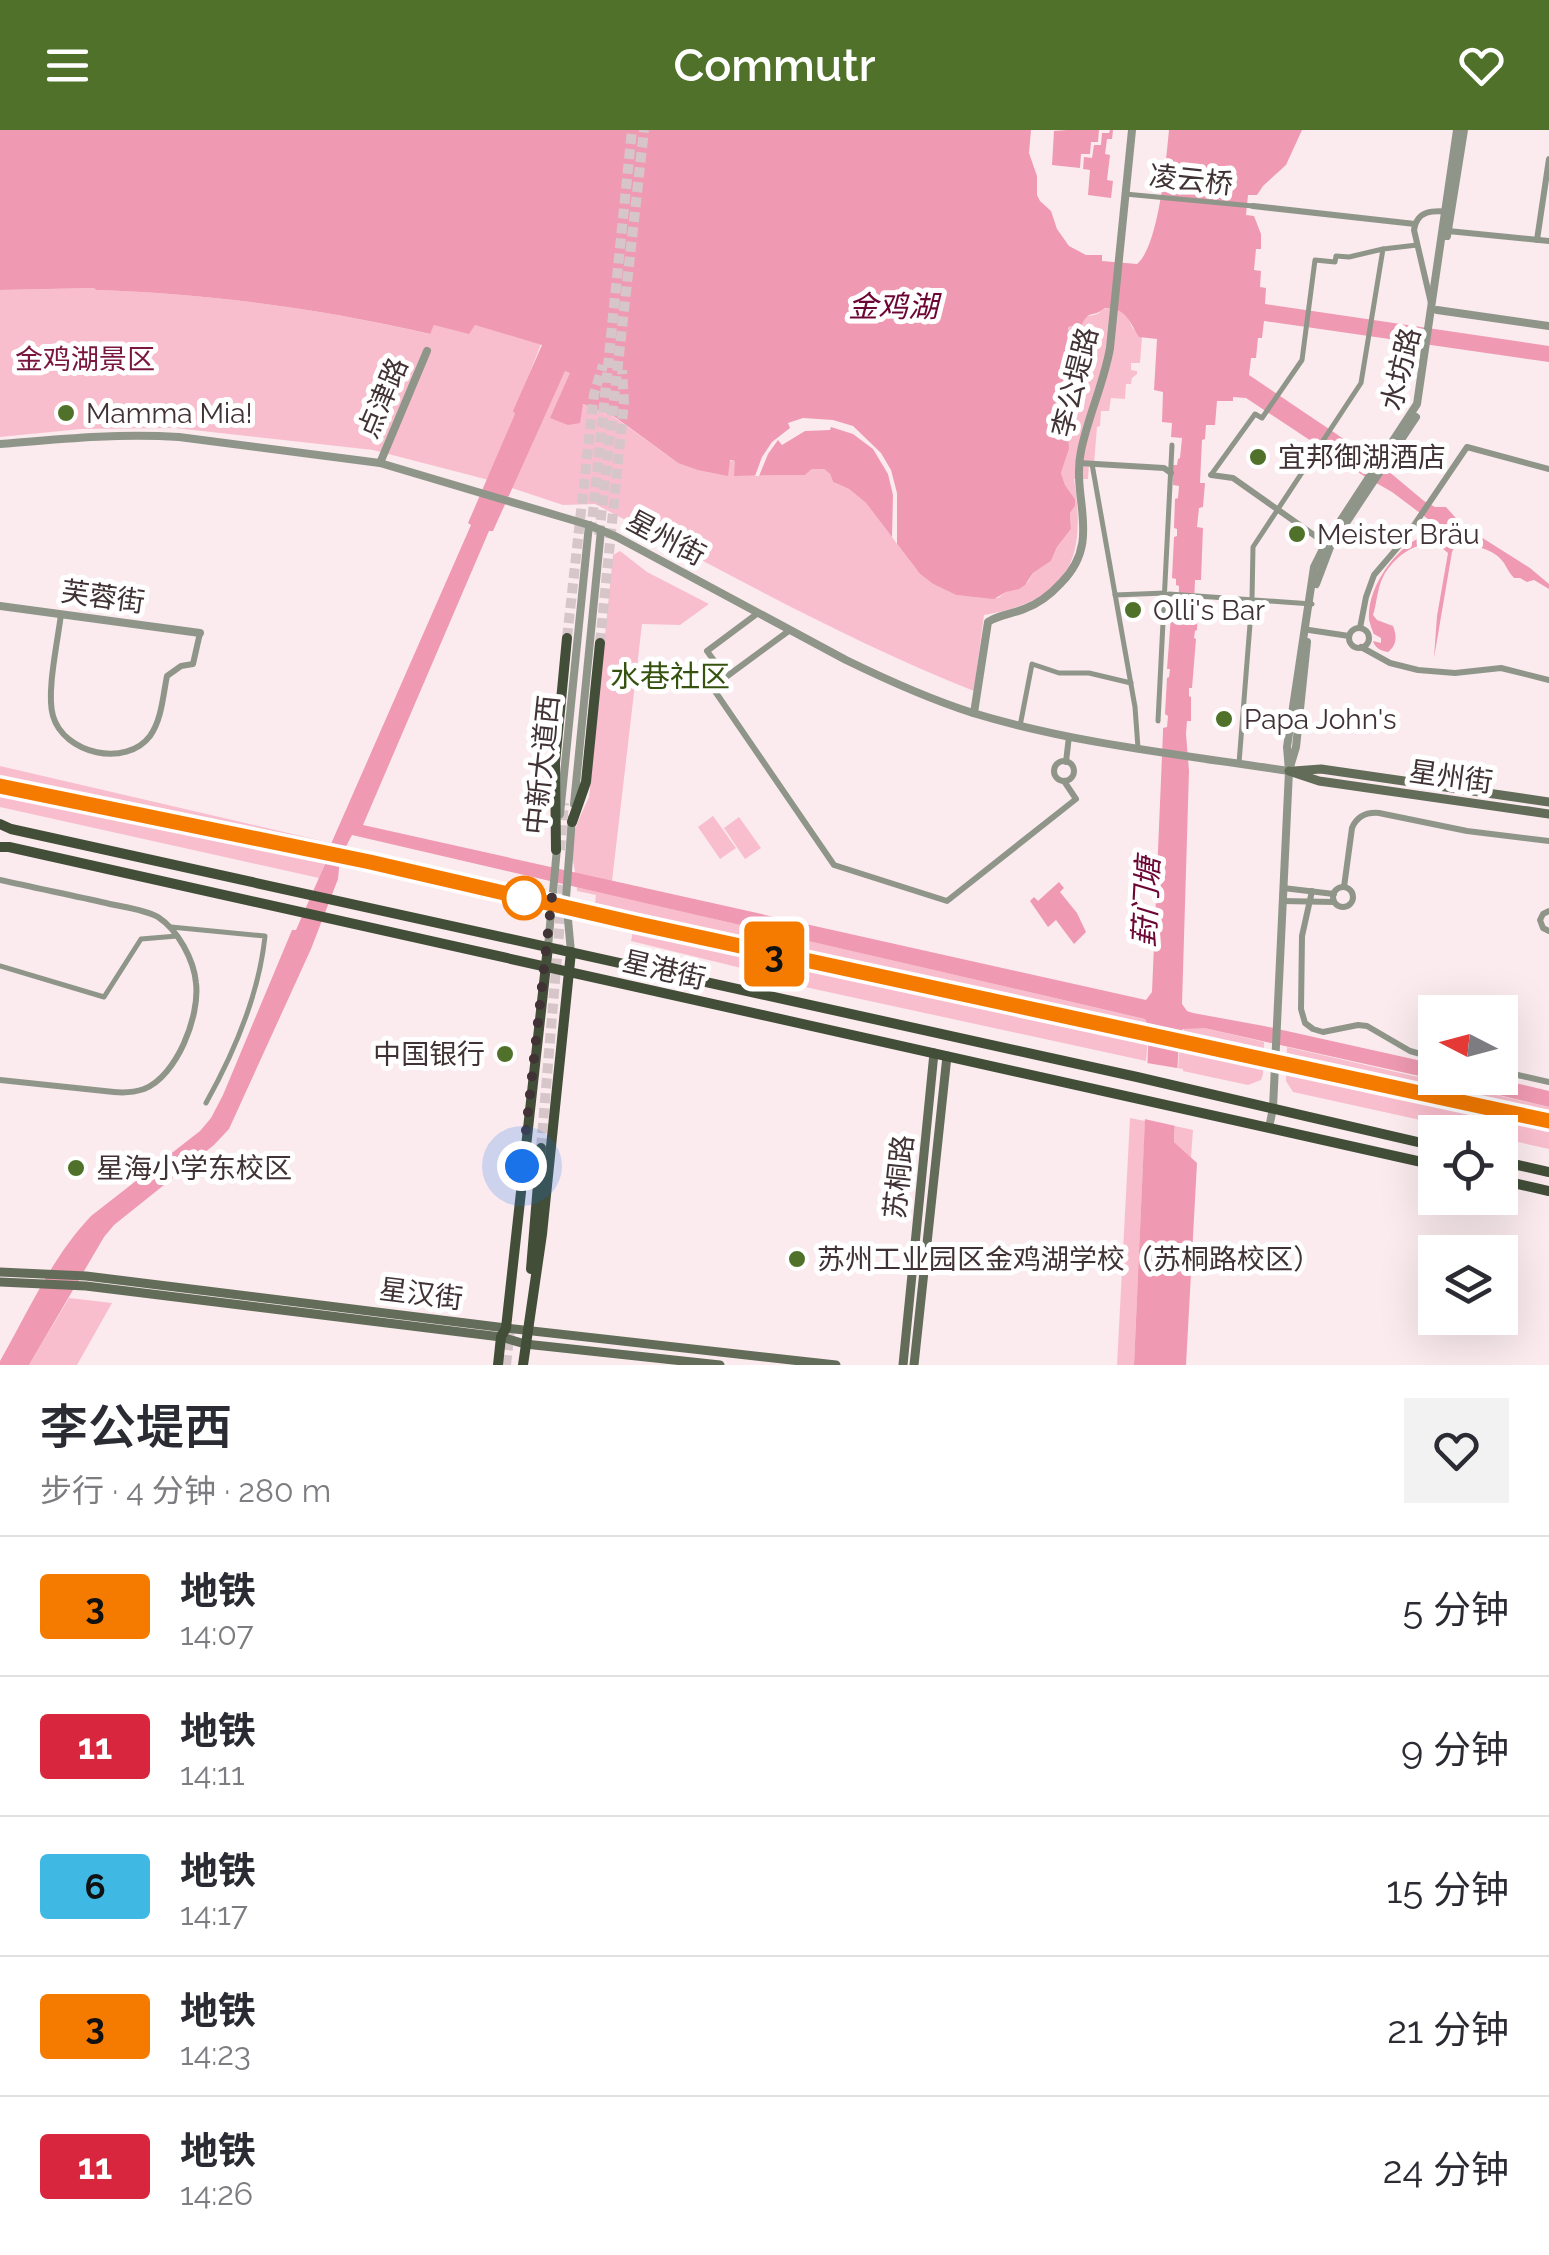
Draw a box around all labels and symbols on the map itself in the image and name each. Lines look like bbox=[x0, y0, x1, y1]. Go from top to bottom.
street label: 凌云桥 bbox=[1147, 159, 1235, 201]
water label: 金鸡湖 bbox=[848, 289, 942, 324]
street label: 李公堤路 bbox=[1045, 324, 1105, 440]
street label: 水坊路 bbox=[1375, 324, 1427, 414]
park label: 金鸡湖景区 bbox=[15, 343, 155, 376]
street label: 点津路 bbox=[351, 353, 415, 443]
place label: Mamma Mia! bbox=[86, 397, 253, 430]
marker: Mamma Mia! bbox=[55, 402, 77, 424]
place label: 宜邦御湖酒店 bbox=[1278, 441, 1446, 474]
marker: 宜邦御湖酒店 bbox=[1247, 446, 1269, 468]
street label: 星州街 bbox=[621, 504, 711, 572]
place label: Meister Bräu bbox=[1317, 518, 1480, 551]
marker: Meister Bräu bbox=[1286, 523, 1308, 545]
street label: 芙蓉街 bbox=[59, 575, 147, 619]
place label: Olli's Bar bbox=[1153, 594, 1265, 627]
marker: Olli's Bar bbox=[1122, 599, 1144, 621]
district label: 水巷社区 bbox=[610, 659, 730, 694]
street label: 中新大道西 bbox=[518, 694, 566, 836]
place label: Papa John's bbox=[1244, 703, 1397, 736]
marker: Papa John's bbox=[1213, 708, 1235, 730]
street label: 星州街 bbox=[1407, 755, 1495, 799]
water label: 葑门塘 bbox=[1126, 851, 1166, 948]
unlabelled marker bbox=[503, 877, 545, 919]
line badge: 3 bbox=[742, 922, 806, 986]
street label: 星港街 bbox=[619, 944, 709, 996]
north arrow bbox=[1418, 995, 1518, 1095]
place label: 中国银行 bbox=[373, 1038, 485, 1071]
marker: 中国银行 bbox=[494, 1043, 516, 1065]
street label: 苏桐路 bbox=[878, 1133, 920, 1221]
your location bbox=[497, 1141, 547, 1191]
place label: 星海小学东校区 bbox=[96, 1152, 292, 1185]
marker: 星海小学东校区 bbox=[65, 1157, 87, 1179]
place label: 苏州工业园区金鸡湖学校（苏桐路校区） bbox=[817, 1243, 1321, 1276]
marker: 苏州工业园区金鸡湖学校（苏桐路校区） bbox=[786, 1248, 808, 1270]
street label: 星汉街 bbox=[377, 1273, 465, 1315]

